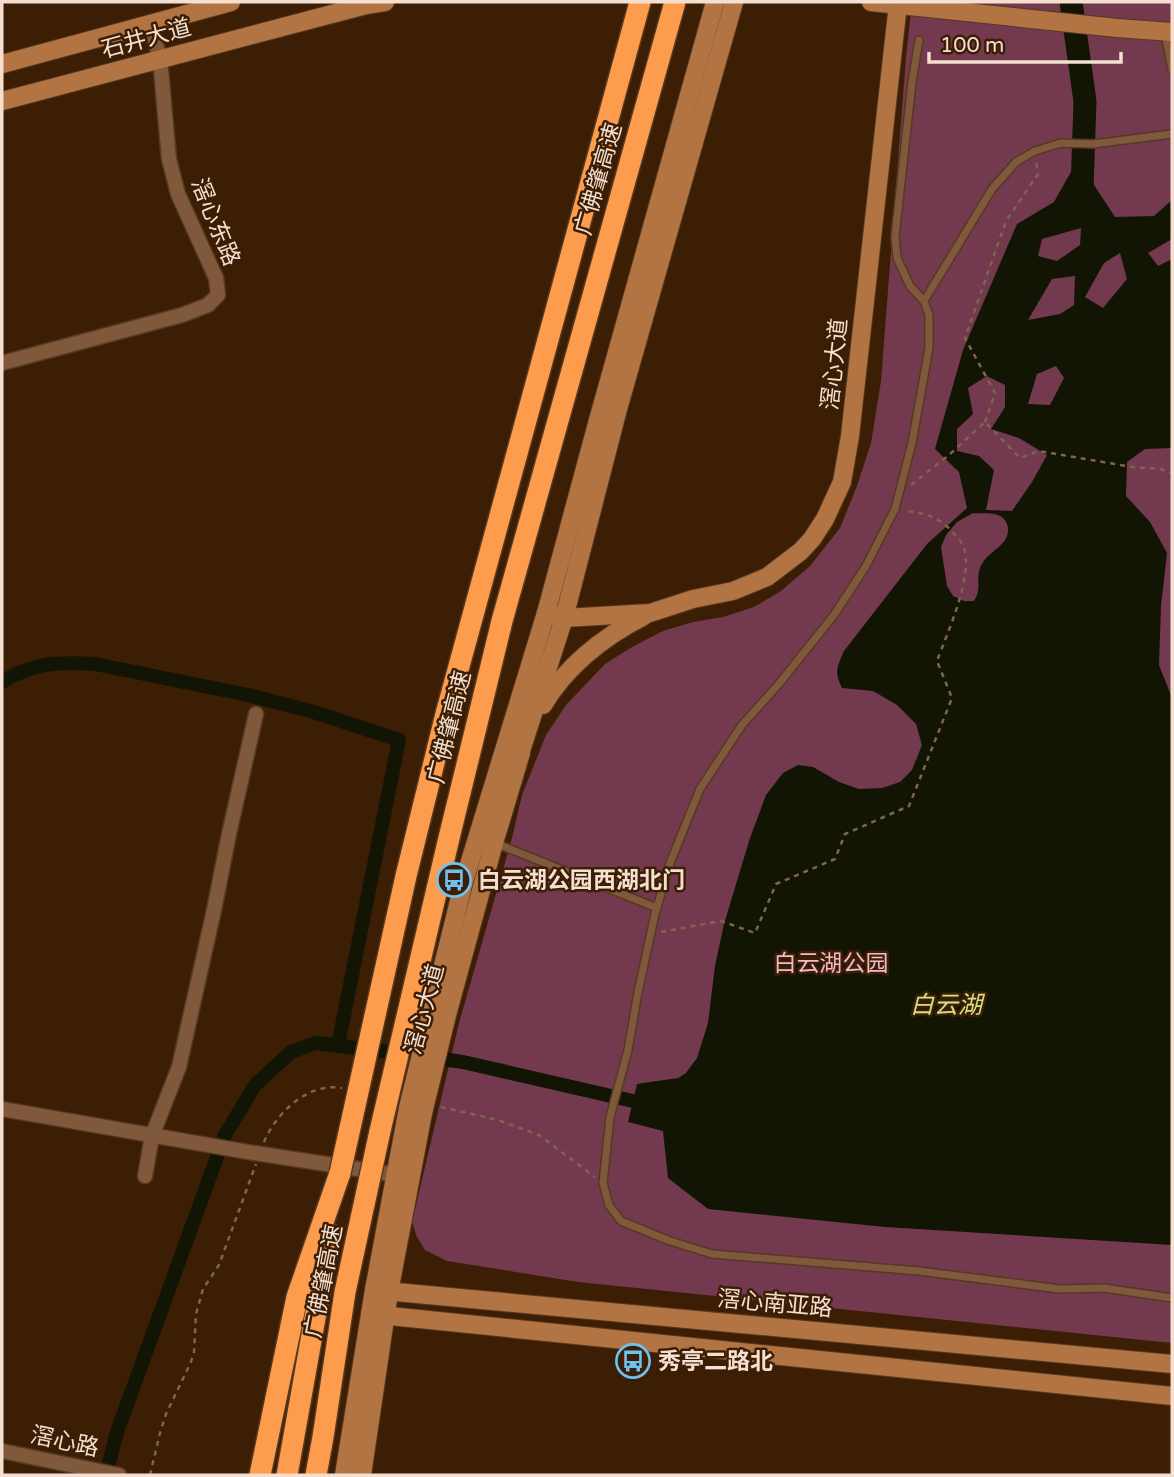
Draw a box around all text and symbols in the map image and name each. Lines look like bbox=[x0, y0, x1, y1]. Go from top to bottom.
street label: 石井大道 bbox=[98, 14, 194, 64]
scale bar bbox=[929, 21, 1122, 65]
text: 100 m bbox=[940, 33, 1004, 58]
street label: 广佛肇高速 bbox=[570, 120, 628, 238]
street label: 滘心东路 bbox=[185, 174, 245, 270]
street label: 滘心大道 bbox=[816, 317, 854, 411]
street label: 广佛肇高速 bbox=[422, 668, 477, 786]
bus stop icon: 白云湖公园西湖北门 bbox=[435, 861, 473, 899]
place label: 白云湖公园西湖北门 bbox=[478, 867, 685, 895]
park label: 白云湖公园 bbox=[774, 950, 889, 978]
street label: 滘心大道 bbox=[400, 961, 450, 1057]
water label: 白云湖 bbox=[910, 991, 986, 1020]
street label: 广佛肇高速 bbox=[299, 1222, 349, 1340]
street label: 滘心南亚路 bbox=[716, 1285, 833, 1323]
bus stop icon: 秀亭二路北 bbox=[614, 1342, 652, 1380]
place label: 秀亭二路北 bbox=[658, 1348, 773, 1376]
street label: 滘心路 bbox=[28, 1421, 101, 1463]

